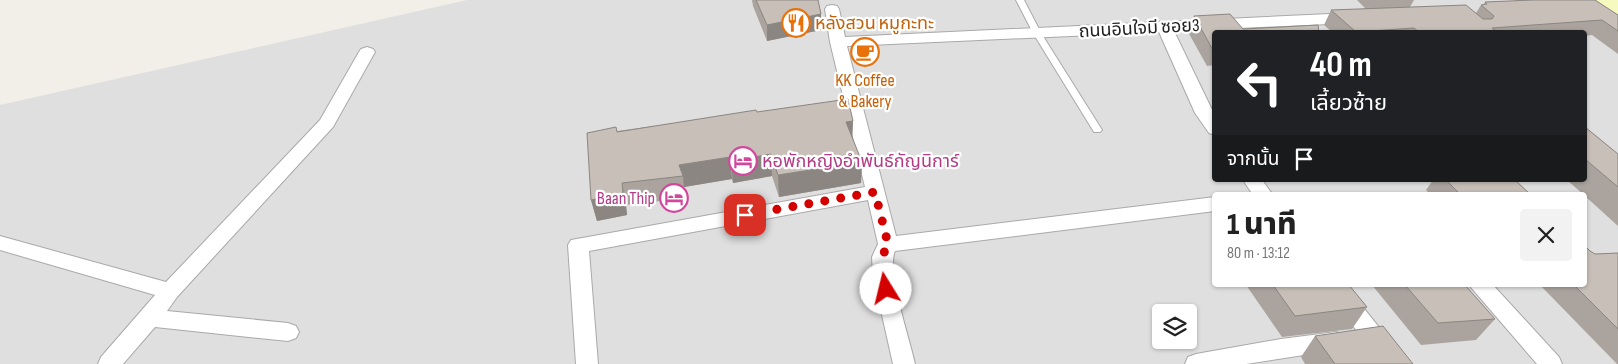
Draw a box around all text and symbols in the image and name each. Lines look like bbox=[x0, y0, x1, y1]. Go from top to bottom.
restaurant icon: หลังสวน หมูกะทะ bbox=[781, 8, 811, 38]
place label: หลังสวน หมูกะทะ bbox=[815, 13, 934, 35]
street label: ถนนอินใจมี ซอย3 bbox=[1078, 15, 1200, 42]
cafe icon: KK Coffee & Bakery bbox=[850, 37, 880, 67]
text: 40 m bbox=[1310, 44, 1372, 87]
icon: left bbox=[1227, 50, 1292, 115]
place label: KK Coffee & Bakery bbox=[835, 70, 895, 112]
text: เลี้ยวซ้าย bbox=[1310, 90, 1387, 117]
icon: arrive bbox=[1290, 145, 1318, 173]
hotel icon: หอพักหญิงอำพันธ์กัญนิการ์ bbox=[728, 146, 758, 176]
text: จากนั้น bbox=[1227, 148, 1280, 171]
place label: หอพักหญิงอำพันธ์กัญนิการ์ bbox=[762, 151, 960, 172]
hotel icon: Baan Thip bbox=[659, 183, 689, 213]
place label: Baan Thip bbox=[597, 188, 655, 209]
pin bbox=[724, 194, 766, 236]
icon: arrive bbox=[731, 201, 759, 229]
text: 1 นาที bbox=[1227, 207, 1297, 243]
button: close bbox=[1520, 209, 1572, 261]
text: 80 m · 13:12 bbox=[1227, 244, 1290, 263]
position arrow bbox=[859, 262, 911, 314]
map controls bbox=[1152, 304, 1197, 349]
button: layers bbox=[1152, 304, 1197, 349]

